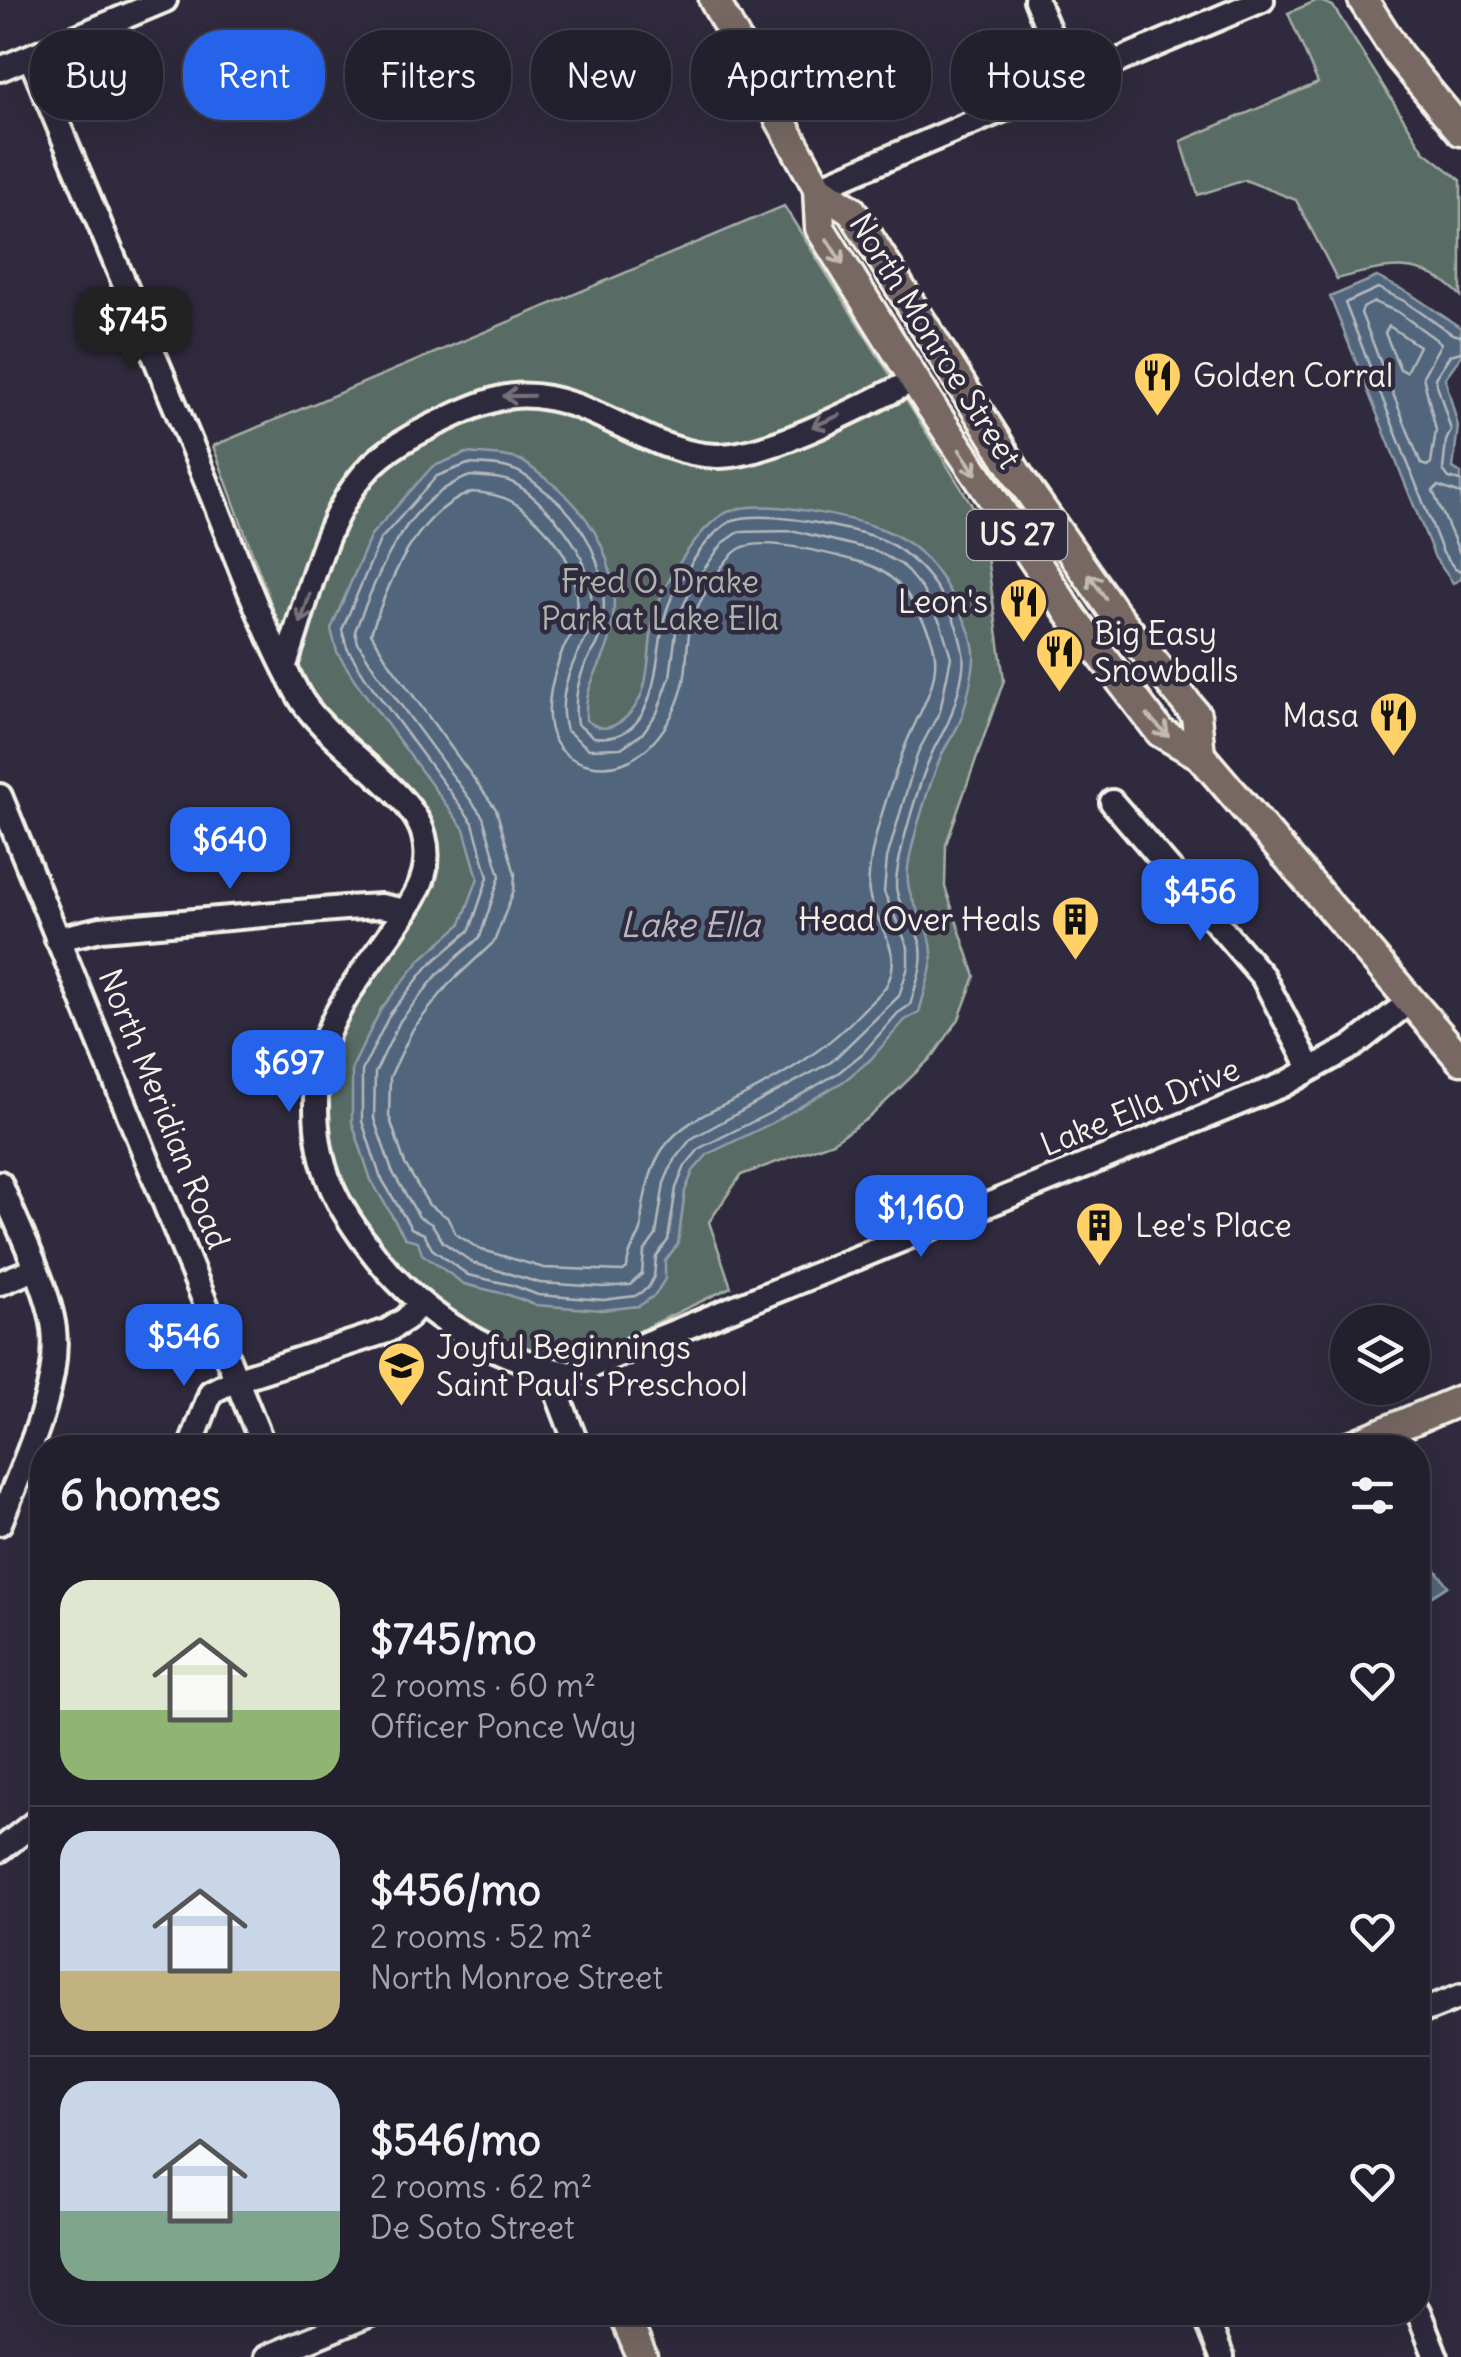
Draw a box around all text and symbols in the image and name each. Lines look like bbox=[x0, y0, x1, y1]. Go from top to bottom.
chip: Buy bbox=[30, 30, 163, 120]
chip: Rent bbox=[183, 30, 325, 120]
chip: Filters bbox=[345, 30, 511, 120]
chip: New bbox=[531, 30, 671, 120]
chip: Apartment bbox=[691, 30, 931, 120]
chip: House bbox=[951, 30, 1121, 120]
street label: North Monroe Street bbox=[840, 206, 1031, 476]
one-way arrow bbox=[825, 237, 845, 266]
pin: $745 bbox=[74, 287, 192, 372]
text: $745 bbox=[98, 299, 168, 340]
restaurant icon: Golden Corral bbox=[1132, 350, 1184, 418]
place label: Golden Corral bbox=[1193, 355, 1393, 396]
one-way arrow bbox=[503, 386, 536, 406]
one-way arrow bbox=[811, 413, 842, 431]
one-way arrow bbox=[957, 447, 978, 475]
road number: US 27 bbox=[967, 510, 1067, 560]
park label: Fred O. Drake Park at Lake Ella bbox=[541, 561, 779, 639]
one-way arrow bbox=[1087, 573, 1108, 601]
restaurant icon: Leon's bbox=[997, 576, 1049, 644]
place label: Leon's bbox=[898, 581, 988, 622]
one-way arrow bbox=[294, 593, 312, 624]
place label: Big Easy Snowballs bbox=[1094, 613, 1238, 691]
restaurant icon: Big Easy Snowballs bbox=[1033, 626, 1085, 694]
restaurant icon: Masa bbox=[1368, 690, 1420, 758]
place label: Masa bbox=[1282, 695, 1359, 736]
one-way arrow bbox=[1145, 713, 1169, 737]
pin: $640 bbox=[171, 807, 289, 892]
text: $640 bbox=[192, 819, 268, 860]
pin: $456 bbox=[1141, 859, 1259, 944]
text: $456 bbox=[1163, 871, 1237, 912]
building icon: Head Over Heals bbox=[1050, 894, 1102, 962]
place label: Head Over Heals bbox=[798, 899, 1041, 940]
water label: Lake Ella bbox=[620, 902, 762, 946]
street label: North Meridian Road bbox=[90, 963, 239, 1255]
pin: $697 bbox=[230, 1030, 348, 1115]
text: $697 bbox=[254, 1042, 324, 1083]
street label: Lake Ella Drive bbox=[1034, 1048, 1245, 1165]
pin: $1,160 bbox=[840, 1175, 1002, 1260]
text: $1,160 bbox=[877, 1187, 965, 1228]
building icon: Lee's Place bbox=[1074, 1200, 1126, 1268]
place label: Lee's Place bbox=[1135, 1205, 1292, 1246]
pin: $546 bbox=[125, 1304, 243, 1389]
map controls bbox=[1330, 1305, 1430, 1405]
button: layers bbox=[1330, 1305, 1430, 1405]
text: $546 bbox=[147, 1316, 221, 1357]
place label: Joyful Beginnings Saint Paul's Preschool bbox=[436, 1327, 748, 1405]
school or university icon: Joyful Beginnings Saint Paul's Preschool bbox=[375, 1340, 427, 1408]
icon: filters bbox=[1345, 1468, 1400, 1523]
text: 6 homes bbox=[60, 1469, 221, 1521]
text: $745/mo bbox=[370, 1613, 537, 1665]
icon: home bbox=[140, 1620, 260, 1740]
icon: heart bbox=[1345, 1653, 1400, 1708]
text: 2 rooms · 60 m² bbox=[370, 1665, 596, 1706]
text: Officer Ponce Way bbox=[370, 1706, 636, 1747]
text: $456/mo bbox=[370, 1864, 541, 1916]
icon: home bbox=[140, 1871, 260, 1991]
icon: heart bbox=[1345, 1904, 1400, 1959]
text: 2 rooms · 52 m² bbox=[370, 1916, 592, 1957]
text: North Monroe Street bbox=[370, 1957, 663, 1998]
text: $546/mo bbox=[370, 2114, 541, 2166]
icon: home bbox=[140, 2121, 260, 2241]
icon: heart bbox=[1345, 2154, 1400, 2209]
text: 2 rooms · 62 m² bbox=[370, 2166, 593, 2207]
text: De Soto Street bbox=[370, 2207, 575, 2248]

